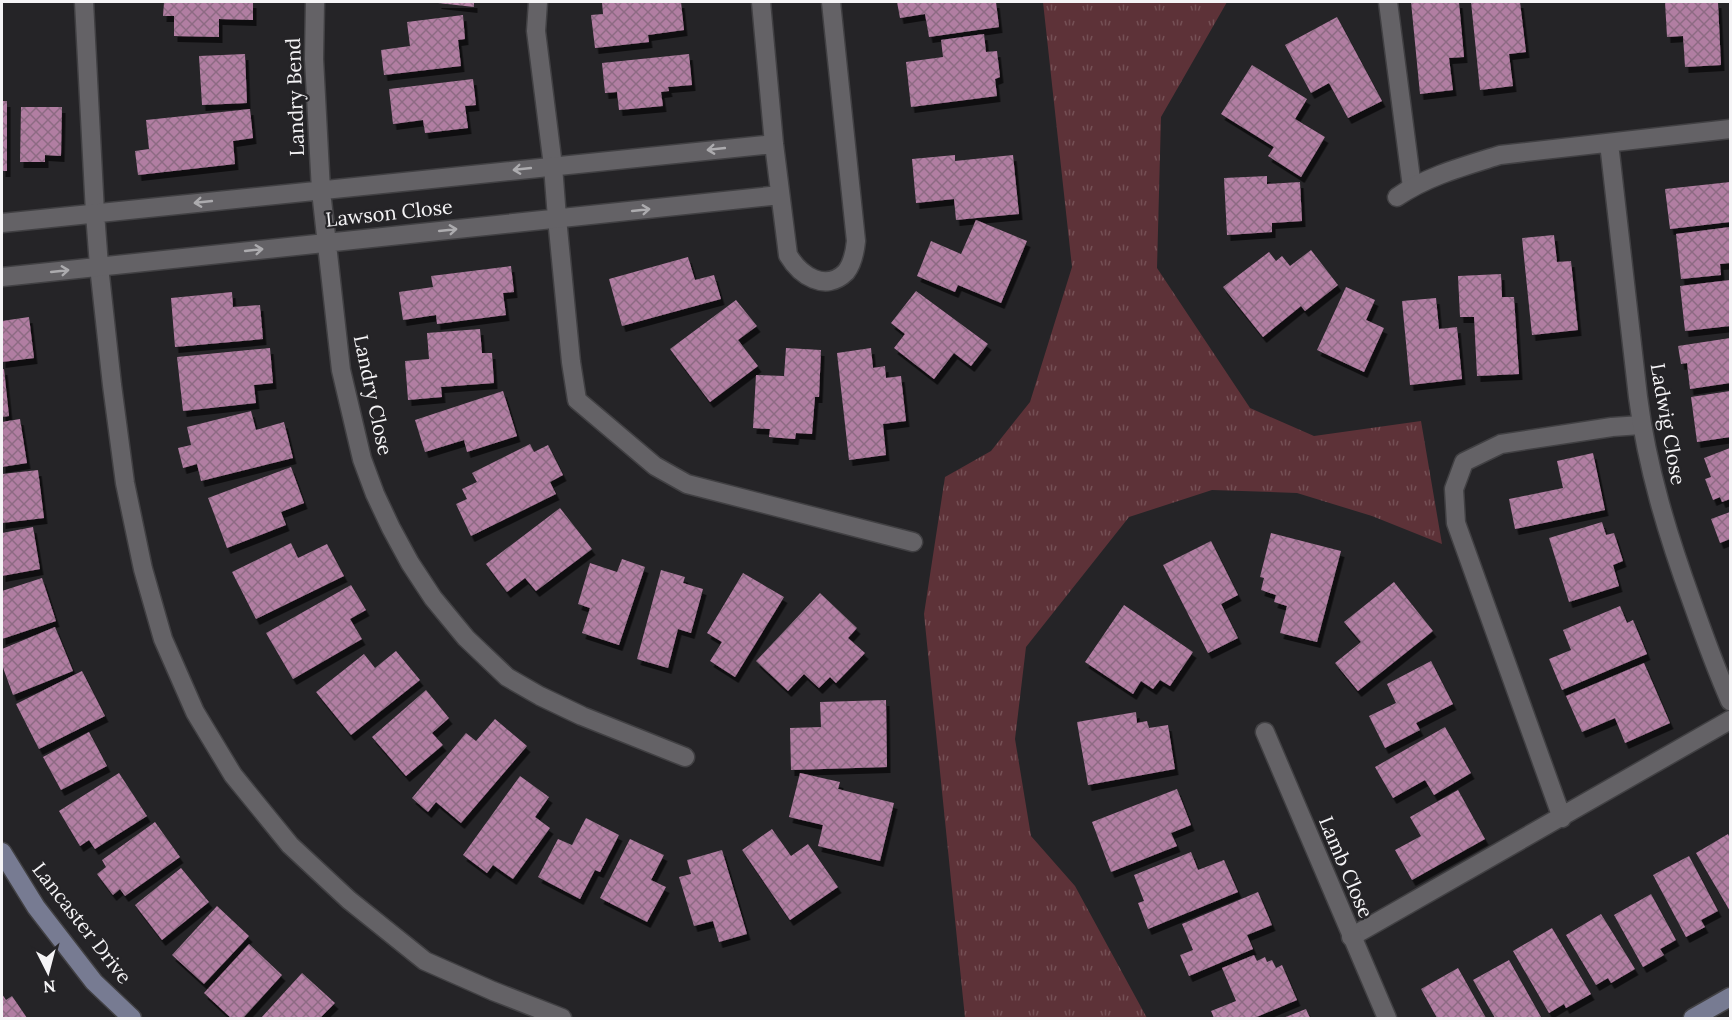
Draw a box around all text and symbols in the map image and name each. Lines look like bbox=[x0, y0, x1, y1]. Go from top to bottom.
street label: Landry Bend bbox=[280, 37, 309, 157]
one-way arrow bbox=[707, 144, 726, 155]
one-way arrow bbox=[513, 164, 532, 175]
street label: Lawson Close bbox=[324, 193, 454, 232]
one-way arrow bbox=[193, 197, 213, 208]
one-way arrow bbox=[631, 204, 651, 215]
one-way arrow bbox=[437, 224, 457, 235]
one-way arrow bbox=[243, 244, 263, 255]
one-way arrow bbox=[49, 265, 69, 276]
street label: Landry Close bbox=[349, 332, 398, 458]
street label: Ladwig Close bbox=[1645, 361, 1692, 487]
street label: Lamb Close bbox=[1314, 812, 1379, 922]
street label: Lancaster Drive bbox=[27, 857, 138, 988]
north arrow bbox=[18, 942, 78, 1002]
text: N bbox=[42, 976, 57, 998]

